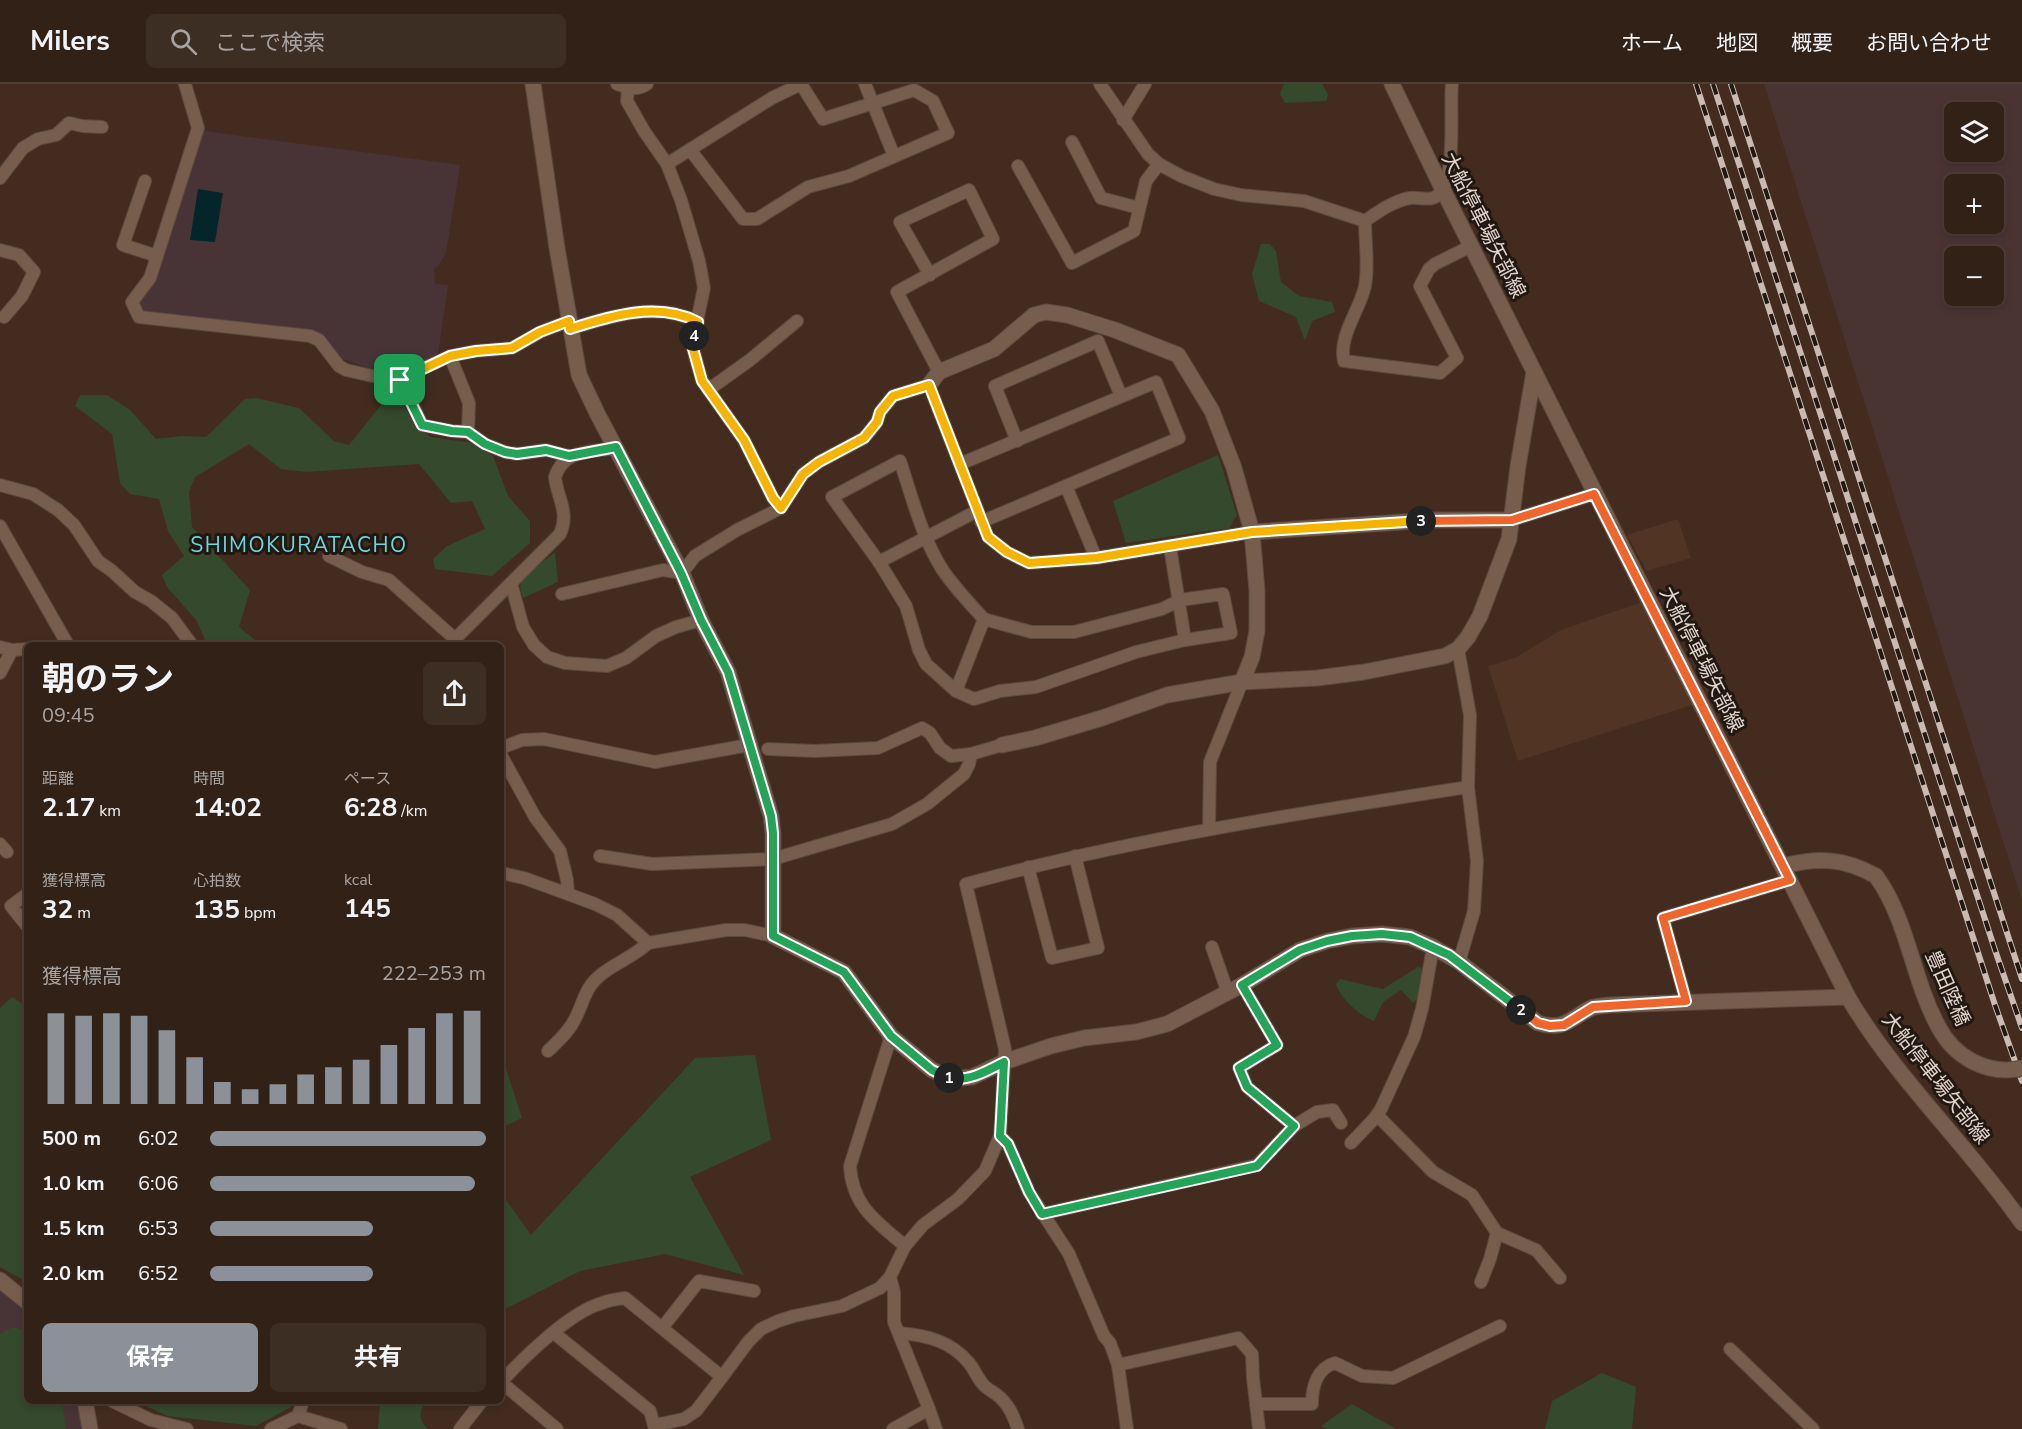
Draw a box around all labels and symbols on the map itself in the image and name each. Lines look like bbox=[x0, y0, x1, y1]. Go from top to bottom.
street label: 大船停車場矢部線 bbox=[1435, 148, 1532, 303]
pin: 4 bbox=[679, 321, 709, 351]
pin bbox=[374, 354, 425, 405]
pin: 3 bbox=[1406, 506, 1436, 536]
district label: SHIMOKURATACHO bbox=[190, 531, 408, 559]
street label: 大船停車場矢部線 bbox=[1653, 582, 1750, 737]
street label: 豊田陸橋 bbox=[1919, 946, 1976, 1030]
pin: 2 bbox=[1506, 995, 1536, 1025]
street label: 大船停車場矢部線 bbox=[1876, 1007, 1995, 1150]
pin: 1 bbox=[934, 1063, 964, 1093]

